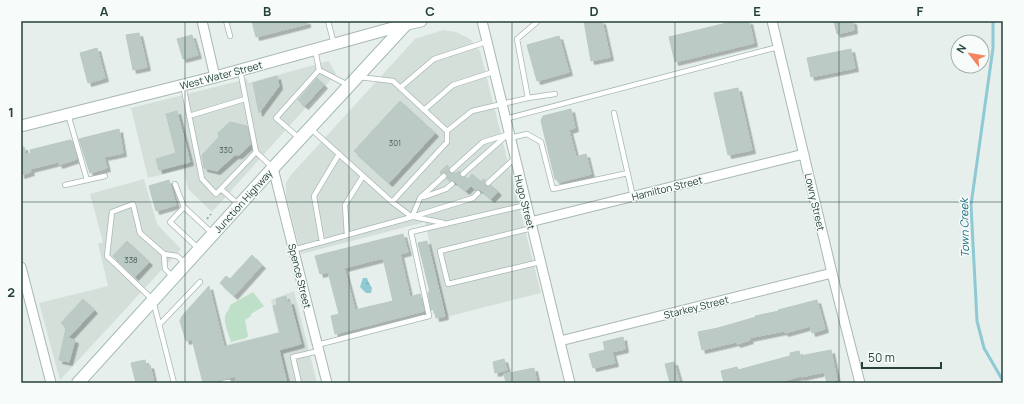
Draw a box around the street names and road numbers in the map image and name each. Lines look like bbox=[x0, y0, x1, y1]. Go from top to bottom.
street label: West Water Street bbox=[178, 57, 264, 93]
street label: Junction Highway bbox=[211, 166, 276, 236]
street label: Hamilton Street bbox=[630, 172, 704, 204]
street label: Lowry Street bbox=[802, 172, 828, 232]
street label: Hugo Street bbox=[511, 173, 539, 231]
street label: Spence Street bbox=[285, 242, 315, 310]
street label: Starkey Street bbox=[662, 292, 730, 322]

